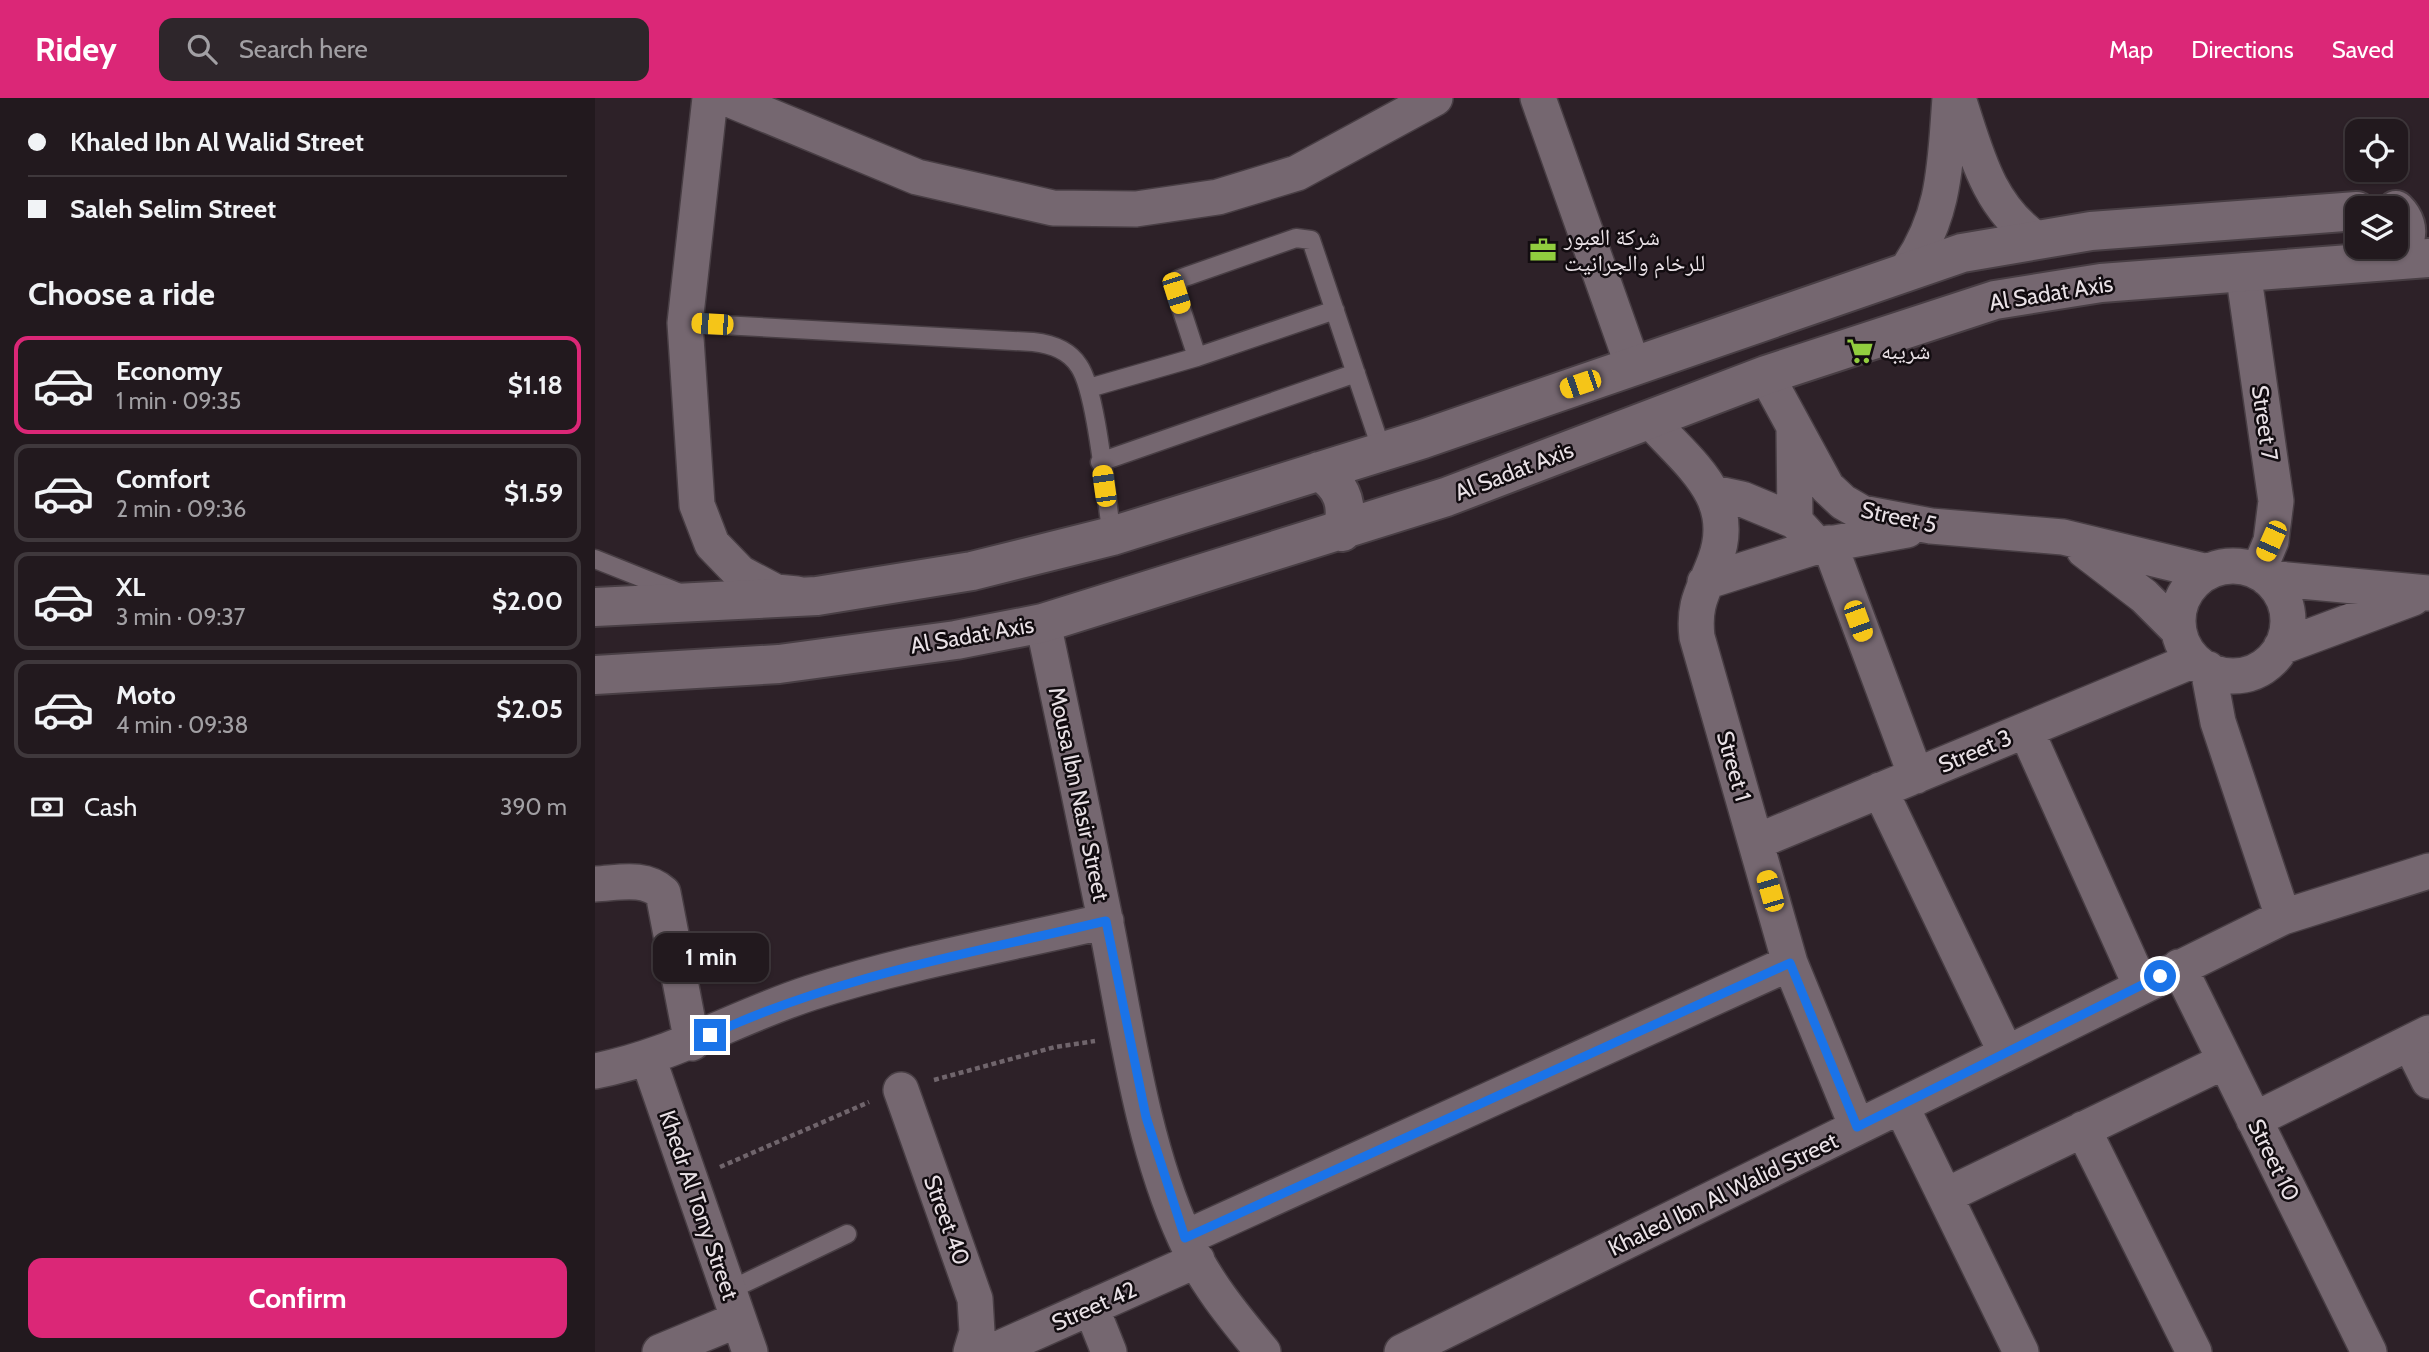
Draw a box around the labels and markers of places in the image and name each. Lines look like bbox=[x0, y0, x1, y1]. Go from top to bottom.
place label: شركة العبور للرخام والجرانيت bbox=[1563, 223, 1705, 279]
office icon: شركة العبور للرخام والجرانيت bbox=[1528, 235, 1558, 265]
supermarket icon: شريبه bbox=[1845, 336, 1875, 366]
place label: شريبه bbox=[1881, 337, 1930, 365]

